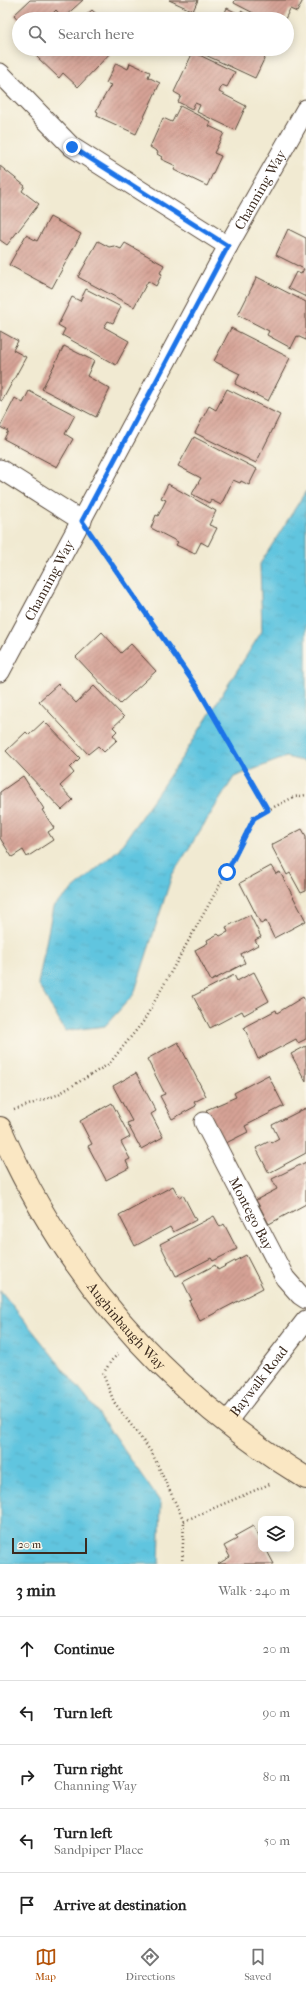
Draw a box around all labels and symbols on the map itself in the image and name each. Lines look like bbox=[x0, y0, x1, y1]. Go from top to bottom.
route end bbox=[63, 138, 81, 156]
street label: Channing Way bbox=[231, 146, 290, 233]
street label: Channing Way bbox=[20, 536, 78, 624]
route start bbox=[218, 863, 236, 881]
street label: Montego Bay bbox=[225, 1174, 278, 1253]
street label: Aughinbaugh Way bbox=[83, 1278, 170, 1374]
street label: Baywalk Road bbox=[226, 1342, 291, 1420]
scale bar bbox=[12, 1536, 87, 1555]

